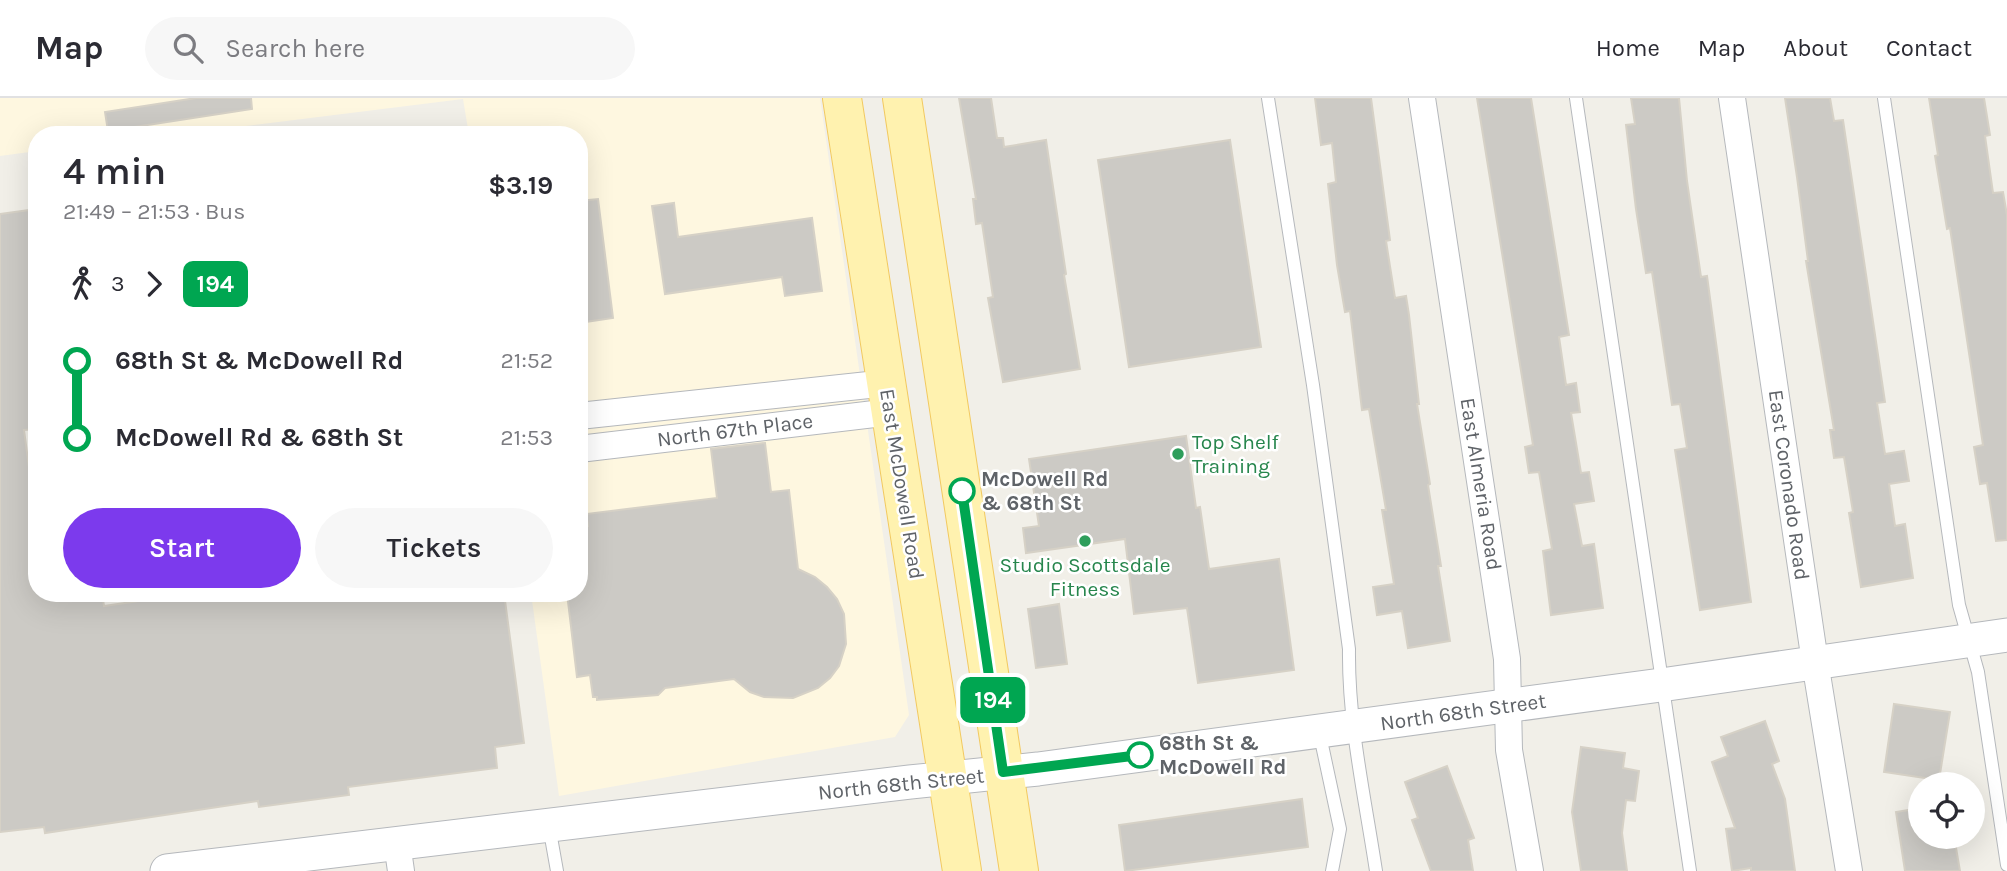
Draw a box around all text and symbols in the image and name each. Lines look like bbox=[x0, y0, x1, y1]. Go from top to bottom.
search box bbox=[145, 17, 635, 80]
text: Map bbox=[35, 29, 103, 67]
icon: search bbox=[169, 29, 207, 67]
text: Search here bbox=[225, 33, 365, 64]
text: Home bbox=[1596, 34, 1660, 62]
text: Map bbox=[1698, 34, 1745, 62]
text: About bbox=[1783, 34, 1848, 62]
text: Contact bbox=[1886, 34, 1972, 62]
text: 4 min bbox=[63, 149, 166, 194]
text: $3.19 bbox=[488, 170, 553, 201]
text: 21:49 – 21:53 · Bus bbox=[63, 198, 245, 225]
icon: walk bbox=[63, 265, 101, 303]
icon: forward bbox=[135, 265, 173, 303]
text: 3 bbox=[111, 270, 125, 297]
text: 194 bbox=[197, 270, 234, 298]
text: 68th St & McDowell Rd bbox=[115, 345, 403, 376]
text: 21:52 bbox=[500, 347, 553, 374]
street label: East McDowell Road bbox=[875, 387, 929, 581]
street label: East Coronado Road bbox=[1764, 388, 1814, 582]
street label: East Almeria Road bbox=[1456, 396, 1506, 572]
street label: North 67th Place bbox=[656, 409, 814, 451]
text: McDowell Rd & 68th St bbox=[115, 422, 403, 453]
text: 21:53 bbox=[500, 424, 553, 451]
place label: Top Shelf Training bbox=[1192, 430, 1280, 478]
marker: Top Shelf Training bbox=[1170, 446, 1186, 462]
place label: McDowell Rd & 68th St bbox=[981, 467, 1108, 515]
marker: McDowell Rd & 68th St bbox=[949, 478, 975, 504]
button: Start bbox=[63, 508, 301, 588]
button: Tickets bbox=[315, 508, 553, 588]
marker: Studio Scottsdale Fitness bbox=[1077, 533, 1093, 549]
place label: Studio Scottsdale Fitness bbox=[1000, 553, 1170, 601]
line badge: 194 bbox=[953, 677, 1033, 723]
text: 194 bbox=[974, 686, 1012, 714]
street label: North 68th Street bbox=[1379, 688, 1548, 736]
place label: 68th St & McDowell Rd bbox=[1159, 731, 1286, 779]
marker: 68th St & McDowell Rd bbox=[1127, 742, 1153, 768]
street label: North 68th Street bbox=[817, 763, 985, 805]
map controls bbox=[1908, 772, 1985, 849]
button: locate bbox=[1908, 772, 1985, 849]

